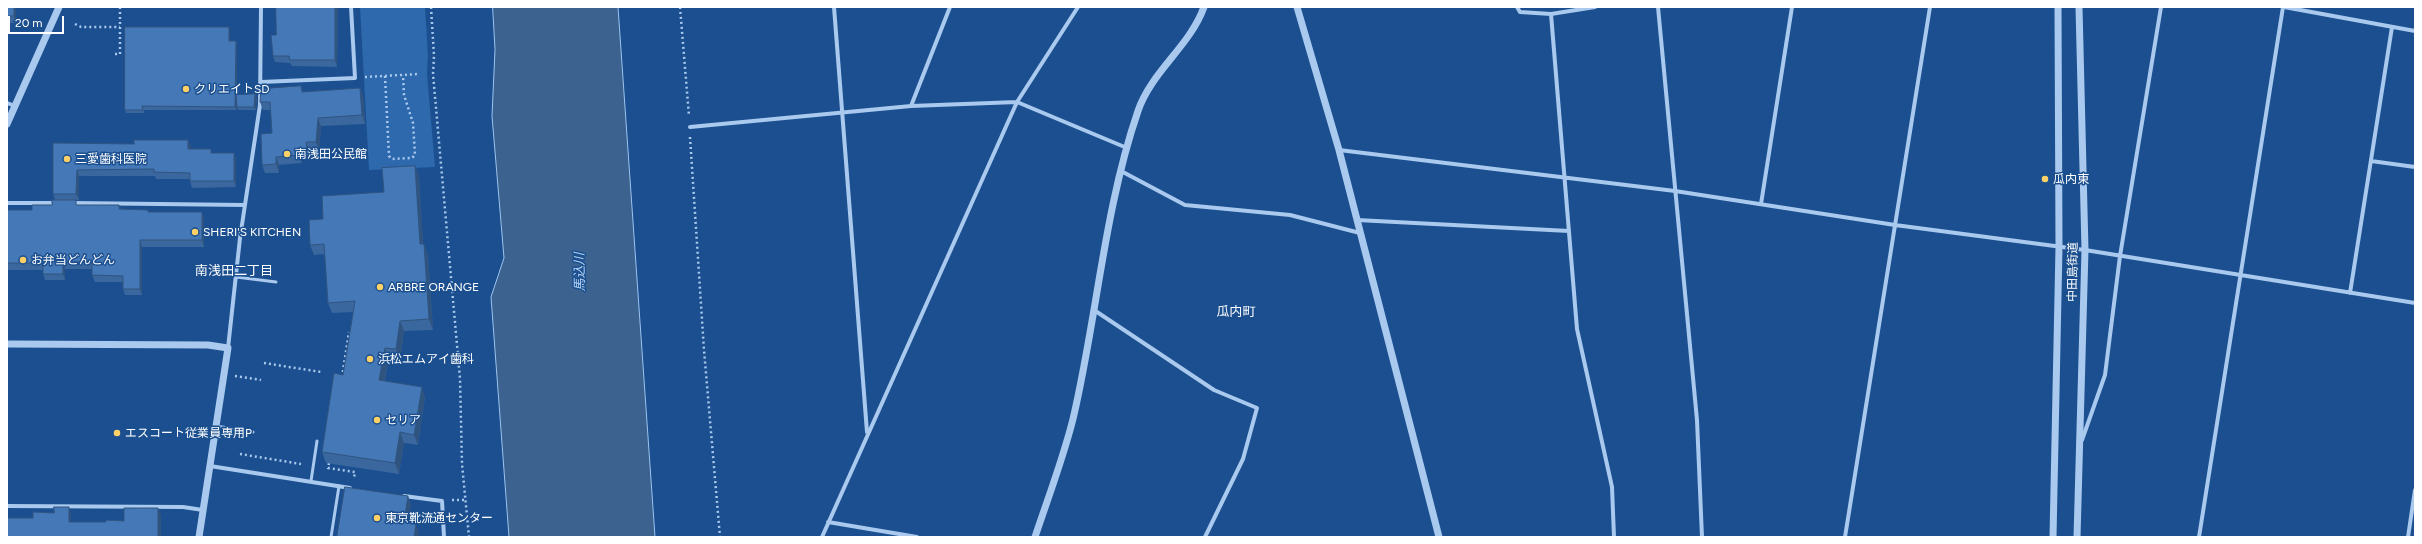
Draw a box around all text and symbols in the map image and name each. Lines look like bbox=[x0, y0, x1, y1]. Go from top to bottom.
scale bar bbox=[10, 8, 66, 34]
text: 20 m bbox=[15, 16, 43, 30]
place label: クリエイトSD bbox=[194, 82, 270, 96]
marker: クリエイトSD bbox=[181, 84, 191, 94]
place label: 南浅田公民館 bbox=[295, 147, 367, 161]
marker: 南浅田公民館 bbox=[282, 149, 292, 159]
place label: 三愛歯科医院 bbox=[75, 152, 147, 166]
marker: 三愛歯科医院 bbox=[62, 154, 72, 164]
place label: 瓜内東 bbox=[2053, 172, 2089, 186]
marker: 瓜内東 bbox=[2040, 174, 2050, 184]
place label: SHERI'S KITCHEN bbox=[203, 225, 301, 239]
marker: SHERI'S KITCHEN bbox=[190, 227, 200, 237]
street label: 中田島街道 bbox=[2065, 242, 2081, 302]
water label: 馬込川 bbox=[572, 252, 588, 292]
place label: お弁当どんどん bbox=[31, 253, 115, 267]
marker: お弁当どんどん bbox=[18, 255, 28, 265]
district label: 南浅田二丁目 bbox=[195, 263, 273, 279]
place label: ARBRE ORANGE bbox=[388, 280, 479, 294]
marker: ARBRE ORANGE bbox=[375, 282, 385, 292]
district label: 瓜内町 bbox=[1217, 304, 1255, 320]
place label: 浜松エムアイ歯科 bbox=[378, 352, 474, 366]
marker: 浜松エムアイ歯科 bbox=[365, 354, 375, 364]
place label: セリア bbox=[385, 413, 421, 427]
marker: セリア bbox=[372, 415, 382, 425]
place label: エスコート従業員専用P bbox=[125, 426, 252, 440]
marker: エスコート従業員専用P bbox=[112, 428, 122, 438]
place label: 東京靴流通センター bbox=[385, 511, 493, 525]
marker: 東京靴流通センター bbox=[372, 513, 382, 523]

